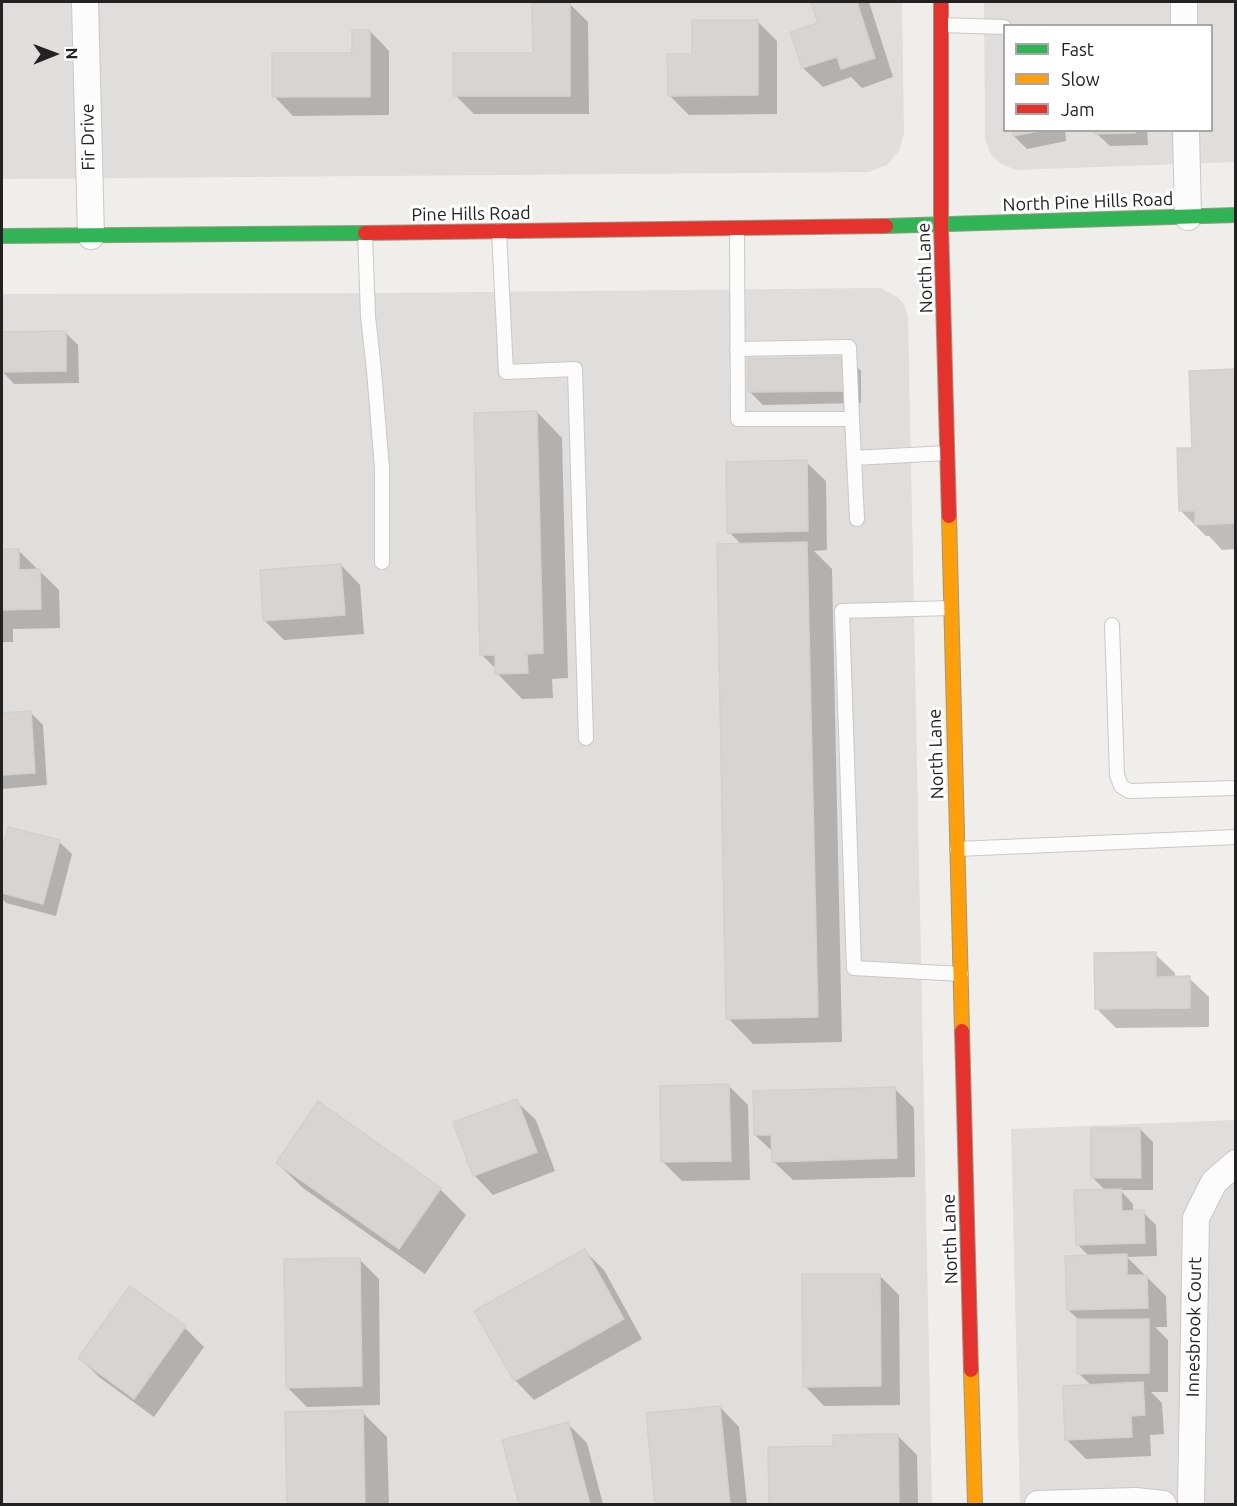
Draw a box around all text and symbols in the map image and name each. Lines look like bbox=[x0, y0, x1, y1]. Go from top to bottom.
north arrow bbox=[24, 24, 84, 84]
legend bbox=[1003, 24, 1213, 132]
text: Fast bbox=[1061, 39, 1094, 59]
text: N bbox=[63, 48, 81, 60]
text: Slow bbox=[1061, 69, 1100, 89]
text: Jam bbox=[1061, 99, 1095, 119]
street label: Fir Drive bbox=[77, 103, 99, 171]
street label: North Pine Hills Road bbox=[1002, 188, 1174, 216]
street label: Pine Hills Road bbox=[411, 202, 531, 226]
street label: North Lane bbox=[913, 222, 937, 314]
street label: North Lane bbox=[924, 708, 948, 800]
street label: North Lane bbox=[938, 1193, 962, 1285]
street label: Innesbrook Court bbox=[1182, 1257, 1206, 1397]

